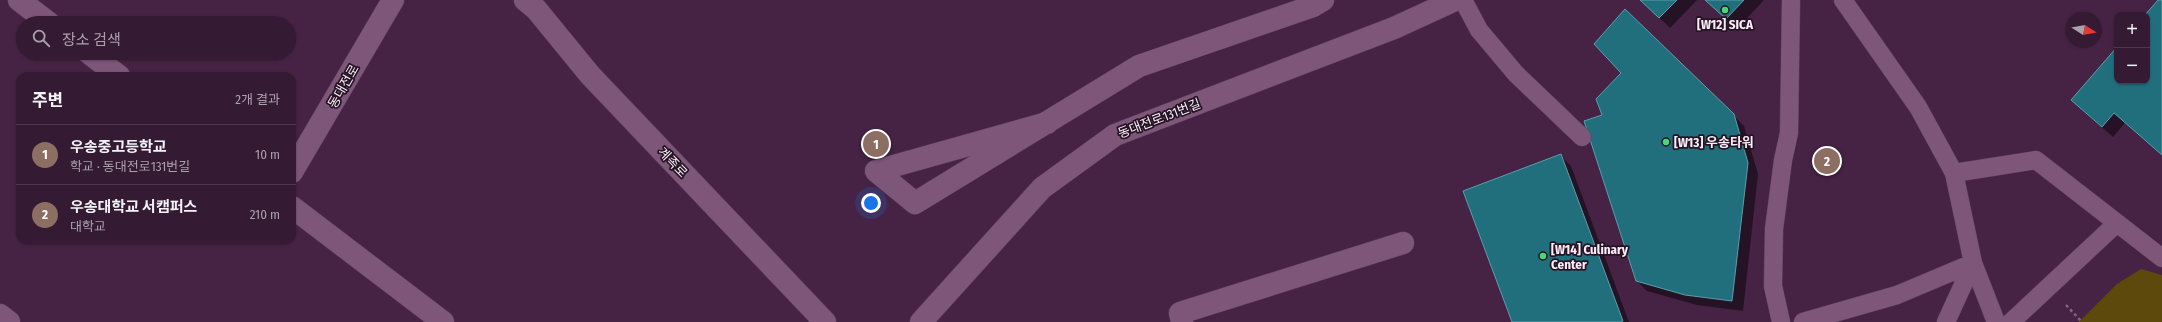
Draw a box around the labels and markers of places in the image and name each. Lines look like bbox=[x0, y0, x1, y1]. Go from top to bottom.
marker: [W12] SICA bbox=[1720, 5, 1730, 15]
place label: [W12] SICA bbox=[1697, 17, 1754, 32]
pin: 1 bbox=[863, 129, 889, 159]
place label: [W13] 우송타워 bbox=[1674, 135, 1754, 150]
marker: [W13] 우송타워 bbox=[1661, 137, 1671, 147]
pin: 2 bbox=[1814, 146, 1840, 176]
place label: [W14] Culinary Center bbox=[1551, 242, 1629, 272]
marker: [W14] Culinary Center bbox=[1538, 251, 1548, 261]

